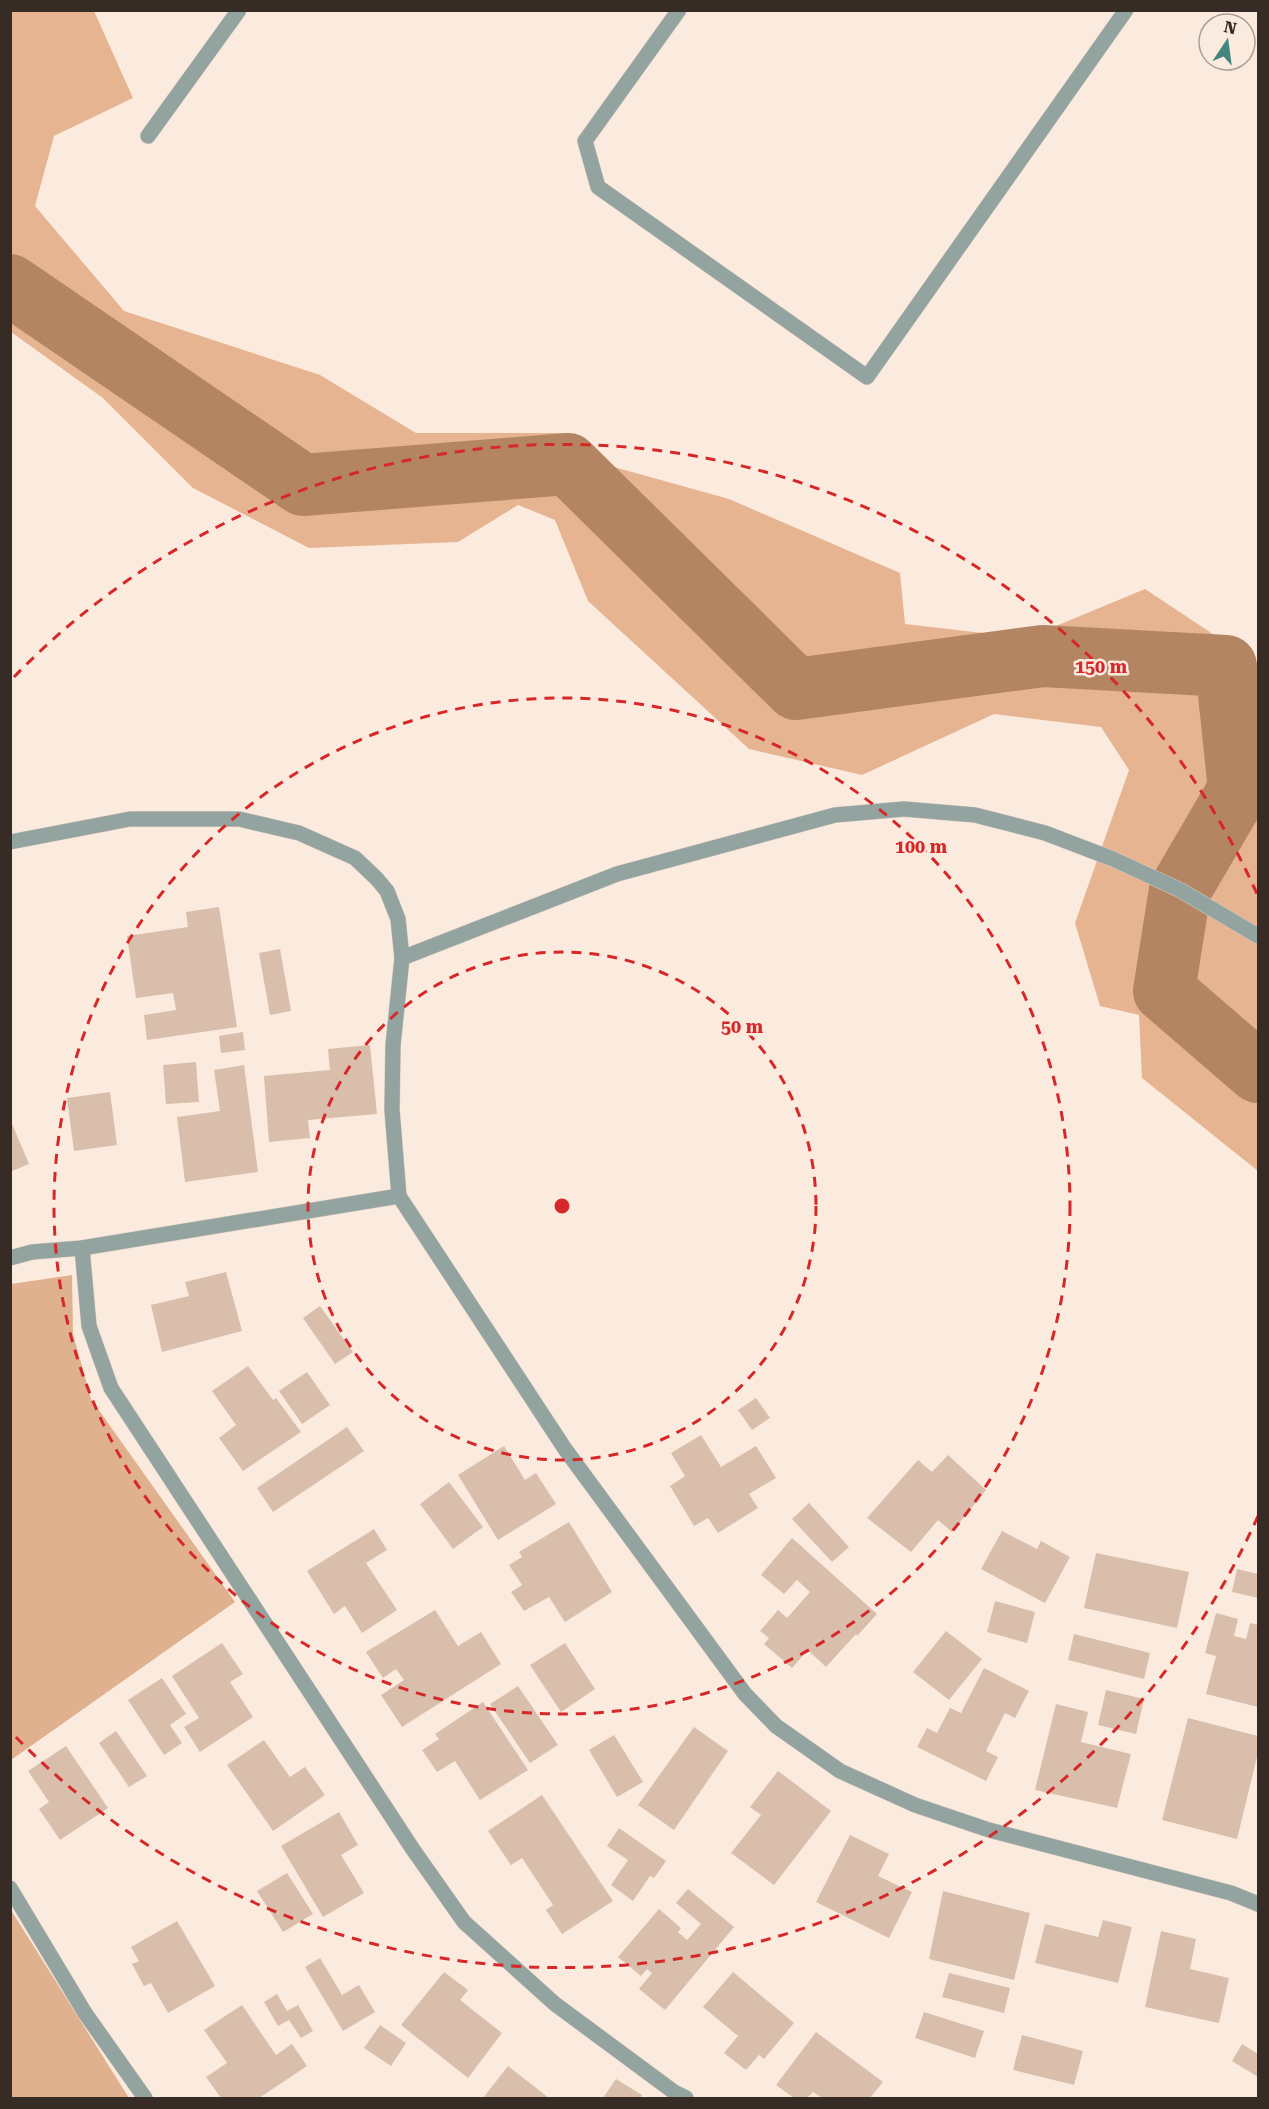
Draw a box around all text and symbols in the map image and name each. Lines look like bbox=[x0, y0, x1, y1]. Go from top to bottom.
north arrow bbox=[1197, 12, 1257, 72]
text: N bbox=[1222, 17, 1238, 39]
text: 150 m bbox=[1075, 656, 1128, 677]
text: 100 m bbox=[895, 836, 948, 857]
text: 50 m bbox=[721, 1016, 764, 1037]
centre of rings bbox=[552, 1196, 572, 1216]

